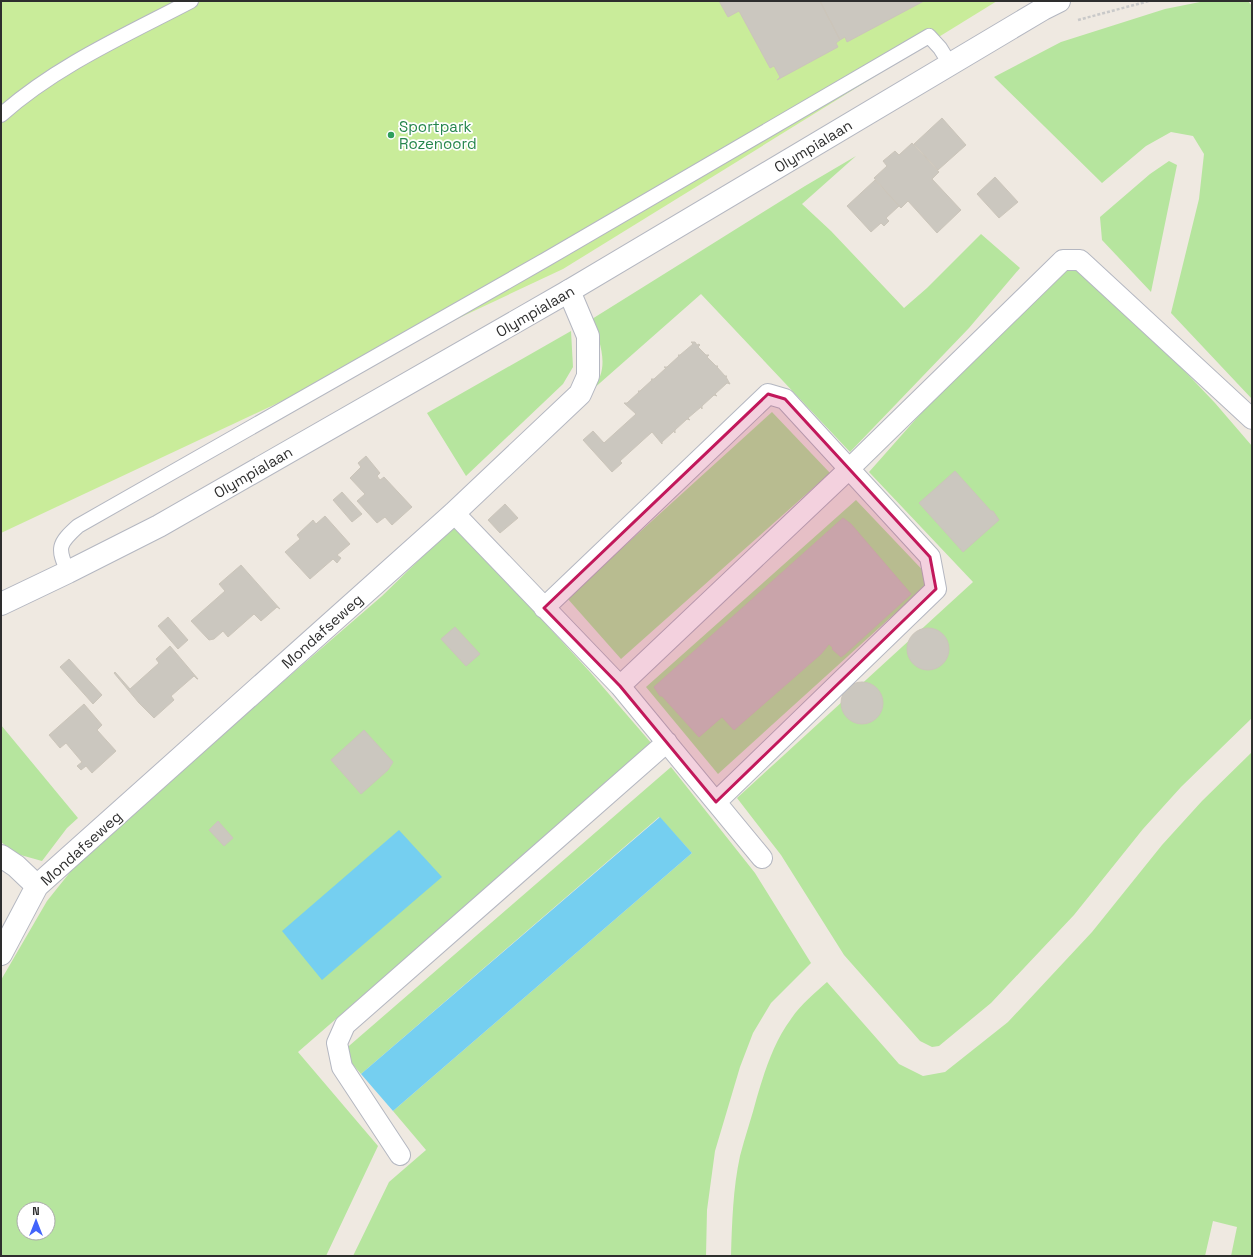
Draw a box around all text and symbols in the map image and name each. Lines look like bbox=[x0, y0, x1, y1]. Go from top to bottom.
street label: Olympialaan bbox=[770, 115, 856, 177]
place label: Sportpark Rozenoord bbox=[399, 117, 477, 153]
marker: Sportpark Rozenoord bbox=[386, 130, 396, 140]
street label: Olympialaan bbox=[492, 281, 578, 341]
street label: Olympialaan bbox=[210, 442, 296, 502]
street label: Mondafseweg bbox=[277, 590, 367, 672]
street label: Mondafseweg bbox=[36, 807, 126, 889]
north arrow bbox=[16, 1201, 56, 1241]
text: N bbox=[32, 1204, 40, 1218]

